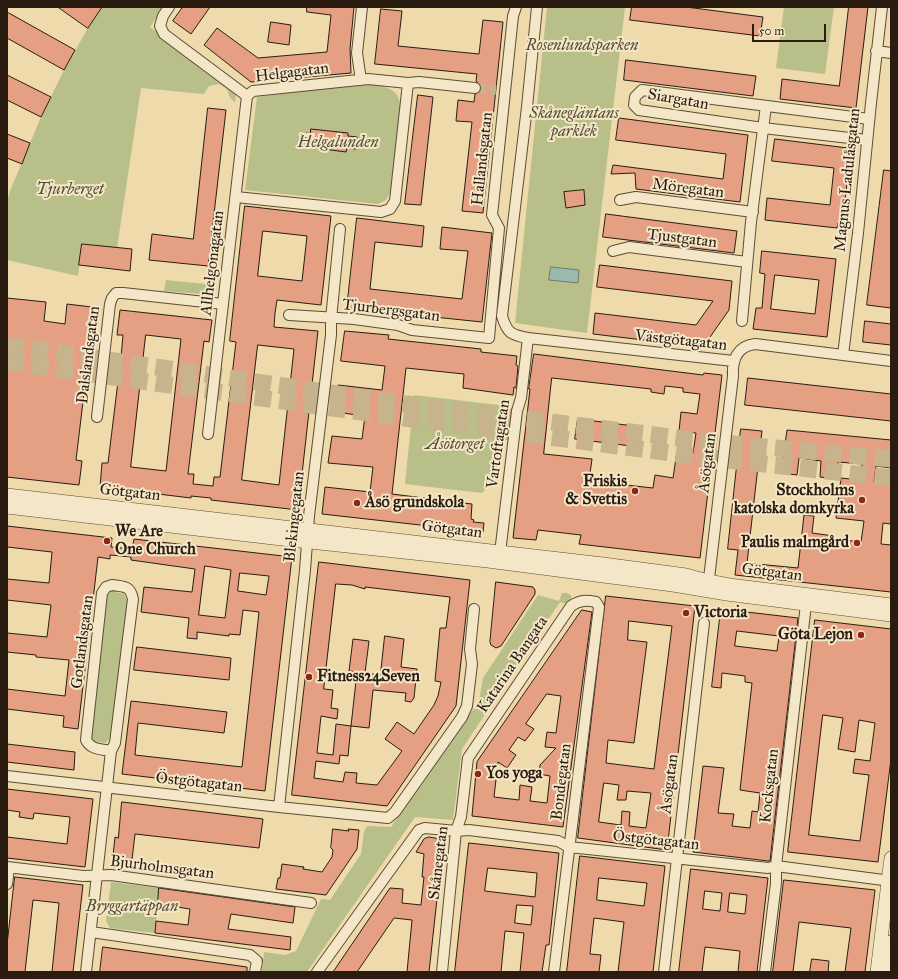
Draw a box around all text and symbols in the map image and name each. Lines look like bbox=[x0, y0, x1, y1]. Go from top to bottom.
scale bar bbox=[754, 16, 828, 42]
text: 50 m bbox=[759, 24, 784, 38]
park label: Rosenlundsparken bbox=[526, 36, 638, 56]
street label: Helgagatan bbox=[254, 59, 330, 87]
street label: Siargatan bbox=[646, 85, 710, 115]
park label: Skånegläntans parklek bbox=[529, 104, 619, 142]
street label: Magnus Ladulåsgatan bbox=[831, 107, 865, 253]
street label: Hallandsgatan bbox=[469, 111, 497, 207]
park label: Helgalunden bbox=[297, 133, 379, 153]
street label: Möregatan bbox=[651, 175, 725, 203]
park label: Tjurberget bbox=[36, 180, 104, 200]
street label: Allhelgonagatan bbox=[197, 209, 229, 317]
street label: Tjustgatan bbox=[646, 225, 718, 253]
street label: Tjurbergsgatan bbox=[341, 295, 441, 327]
street label: Dalslandsgatan bbox=[73, 305, 105, 405]
street label: Västgötagatan bbox=[634, 327, 728, 355]
street label: Vartoftagatan bbox=[483, 398, 515, 490]
street label: Åsögatan bbox=[695, 432, 721, 494]
park label: Åsötorget bbox=[426, 435, 484, 455]
street label: Blekingegatan bbox=[281, 471, 309, 563]
place label: Friskis & Svettis bbox=[565, 472, 627, 510]
street label: Götgatan bbox=[99, 480, 161, 506]
place label: Stockholms katolska domkyrka bbox=[734, 481, 854, 519]
marker: Friskis & Svettis bbox=[630, 486, 640, 496]
place label: Åsö grundskola bbox=[365, 493, 464, 513]
marker: Stockholms katolska domkyrka bbox=[857, 495, 867, 505]
marker: Åsö grundskola bbox=[352, 498, 362, 508]
street label: Götgatan bbox=[421, 517, 483, 543]
place label: We Are One Church bbox=[115, 522, 196, 560]
place label: Paulis malmgård bbox=[741, 533, 849, 553]
marker: We Are One Church bbox=[102, 536, 112, 546]
marker: Paulis malmgård bbox=[852, 538, 862, 548]
street label: Götgatan bbox=[741, 560, 803, 586]
street label: Gotlandsgatan bbox=[68, 594, 98, 690]
place label: Victoria bbox=[694, 603, 747, 623]
marker: Victoria bbox=[681, 608, 691, 618]
street label: Katarina Bangata bbox=[474, 613, 552, 717]
place label: Göta Lejon bbox=[778, 625, 853, 645]
marker: Göta Lejon bbox=[856, 630, 866, 640]
place label: Fitness24Seven bbox=[317, 667, 420, 687]
marker: Fitness24Seven bbox=[304, 672, 314, 682]
street label: Bondegatan bbox=[548, 742, 576, 822]
street label: Kocksgatan bbox=[757, 748, 783, 824]
street label: Åsögatan bbox=[657, 753, 683, 815]
place label: Yos yoga bbox=[486, 764, 542, 784]
street label: Östgötagatan bbox=[155, 769, 243, 797]
marker: Yos yoga bbox=[473, 769, 483, 779]
street label: Skånegatan bbox=[425, 825, 453, 901]
street label: Östgötagatan bbox=[612, 827, 700, 855]
street label: Bjurholmsgatan bbox=[109, 852, 215, 884]
park label: Bryggartäppan bbox=[86, 897, 178, 917]

